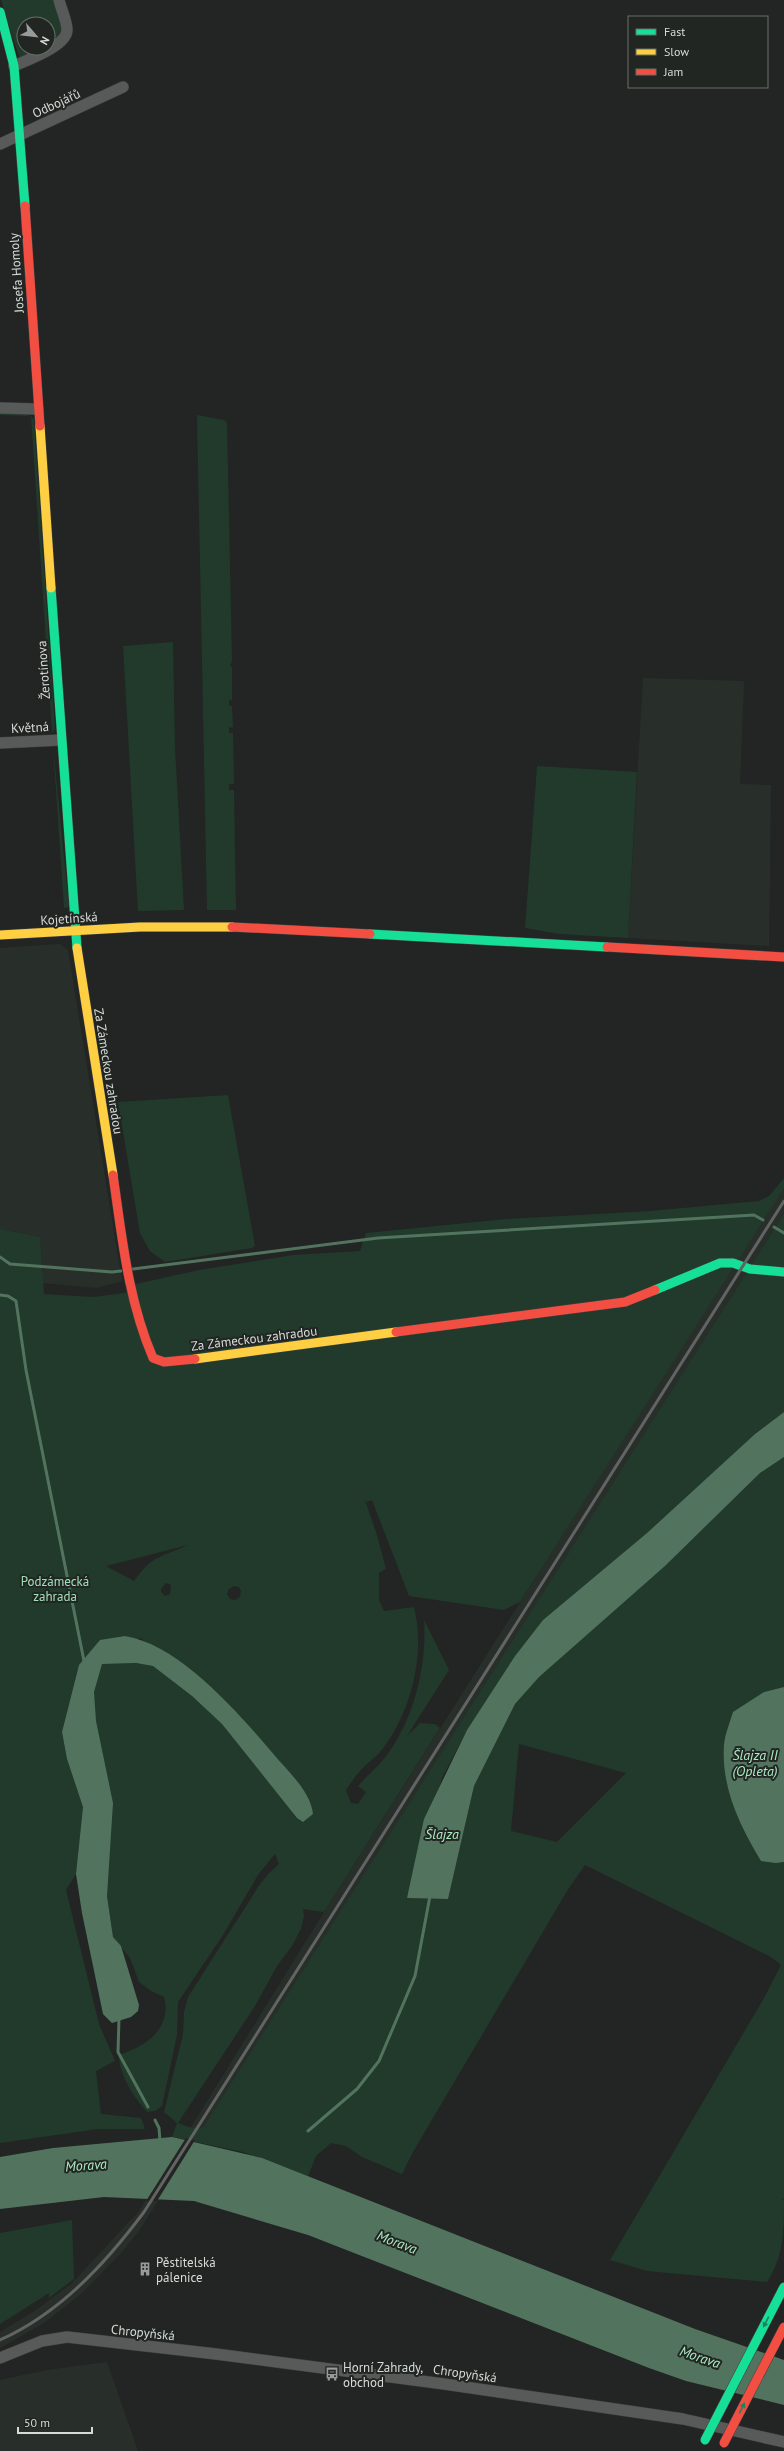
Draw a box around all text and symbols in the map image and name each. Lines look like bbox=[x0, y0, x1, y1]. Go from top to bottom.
north arrow bbox=[16, 16, 56, 56]
legend bbox=[628, 16, 768, 88]
text: Fast bbox=[664, 24, 685, 39]
text: N bbox=[37, 34, 53, 47]
text: Slow bbox=[664, 44, 689, 59]
text: Jam bbox=[663, 64, 683, 79]
street label: Odbojářů bbox=[29, 85, 83, 122]
street label: Josefa Homoly bbox=[5, 232, 28, 314]
street label: Žerotínova bbox=[33, 640, 54, 700]
street label: Květná bbox=[11, 718, 49, 737]
street label: Kojetínská bbox=[40, 908, 98, 929]
street label: Za Zámeckou zahradou bbox=[90, 1007, 127, 1135]
street label: Za Zámeckou zahradou bbox=[190, 1322, 318, 1355]
park label: Podzámecká zahrada bbox=[21, 1573, 89, 1605]
water label: Šlajza II (Opleta) bbox=[732, 1746, 779, 1780]
water label: Šlajza bbox=[425, 1825, 459, 1843]
water label: Morava bbox=[65, 2155, 108, 2175]
water label: Morava bbox=[374, 2226, 420, 2258]
place label: Pěstitelská pálenice bbox=[156, 2254, 216, 2286]
building icon: Pěstitelská pálenice bbox=[137, 2261, 153, 2277]
one-way arrow bbox=[763, 2316, 769, 2327]
street label: Chropyňská bbox=[110, 2321, 176, 2344]
water label: Morava bbox=[677, 2342, 723, 2372]
place label: Horní Zahrady, obchod bbox=[343, 2359, 423, 2391]
street label: Chropyňská bbox=[432, 2361, 498, 2386]
bus stop icon: Horní Zahrady, obchod bbox=[324, 2366, 340, 2382]
one-way arrow bbox=[739, 2403, 745, 2414]
scale bar bbox=[18, 2409, 92, 2435]
text: 50 m bbox=[24, 2415, 50, 2430]

